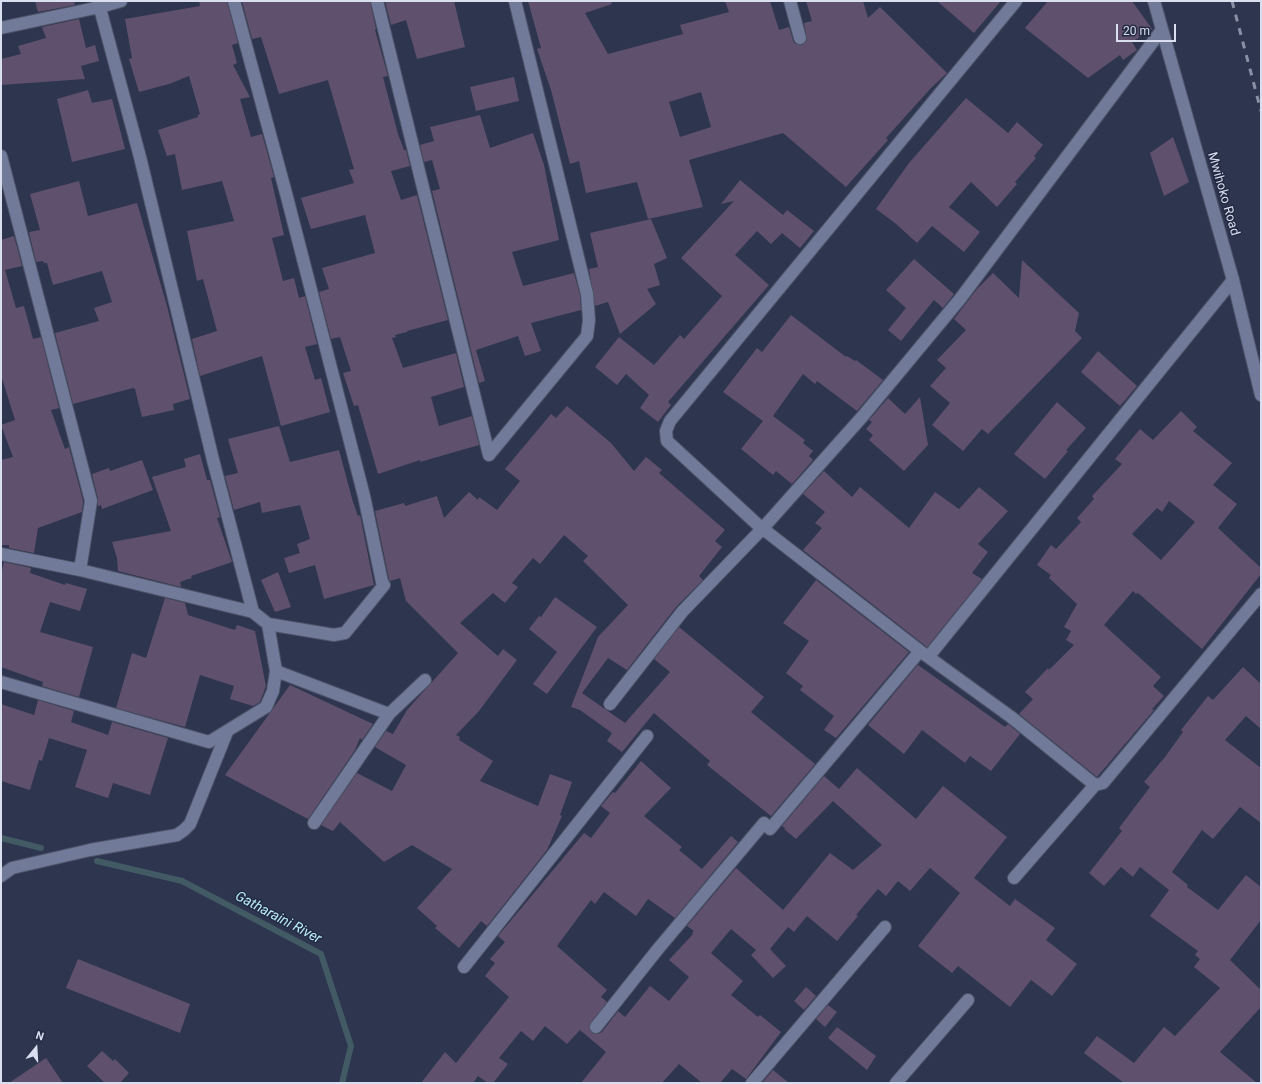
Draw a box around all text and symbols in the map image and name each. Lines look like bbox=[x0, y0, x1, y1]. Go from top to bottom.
scale bar bbox=[1118, 16, 1178, 42]
text: 20 m bbox=[1123, 24, 1150, 38]
street label: Mwihoko Road bbox=[1204, 151, 1242, 237]
water label: Gatharaini River bbox=[232, 888, 324, 948]
north arrow bbox=[16, 1028, 56, 1068]
text: N bbox=[34, 1029, 46, 1043]

